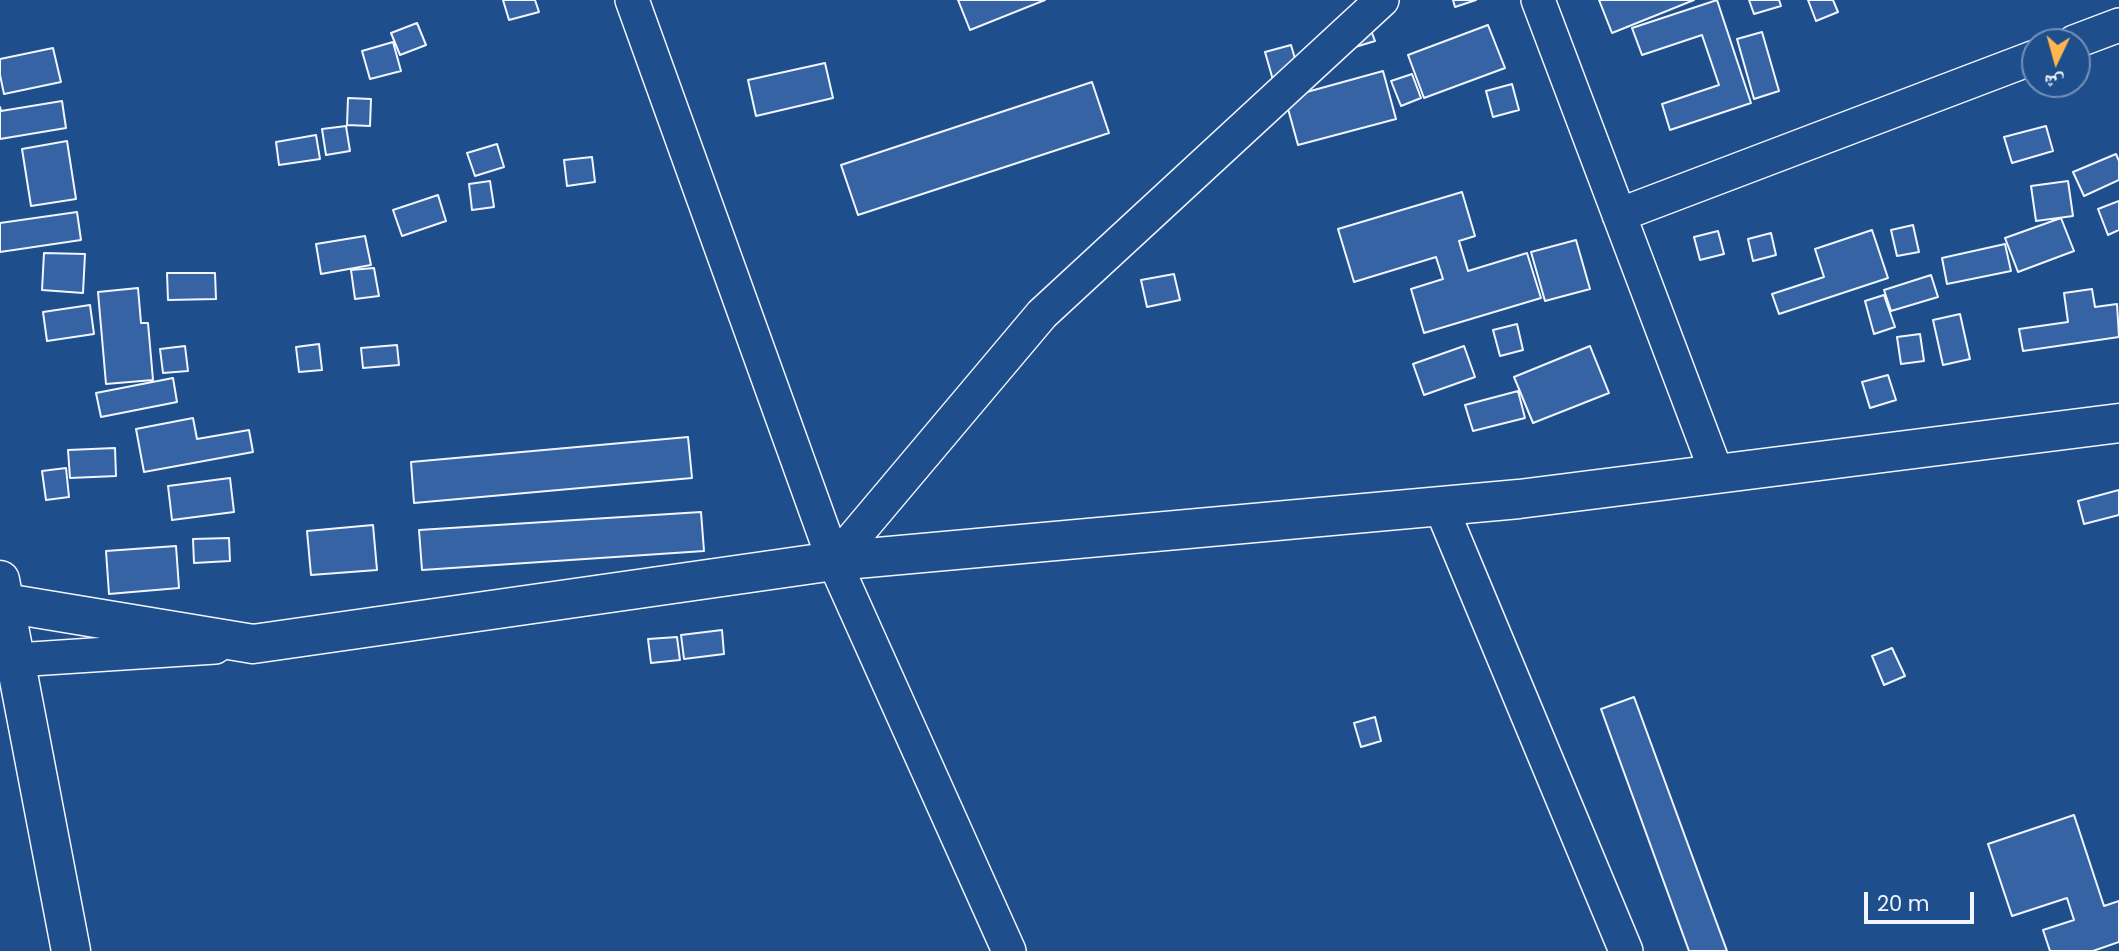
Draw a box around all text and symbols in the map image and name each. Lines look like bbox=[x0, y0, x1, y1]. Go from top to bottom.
north arrow bbox=[2021, 28, 2091, 98]
text: ش bbox=[2043, 68, 2066, 97]
scale bar bbox=[1867, 878, 1977, 922]
text: 20 m bbox=[1877, 889, 1930, 918]

